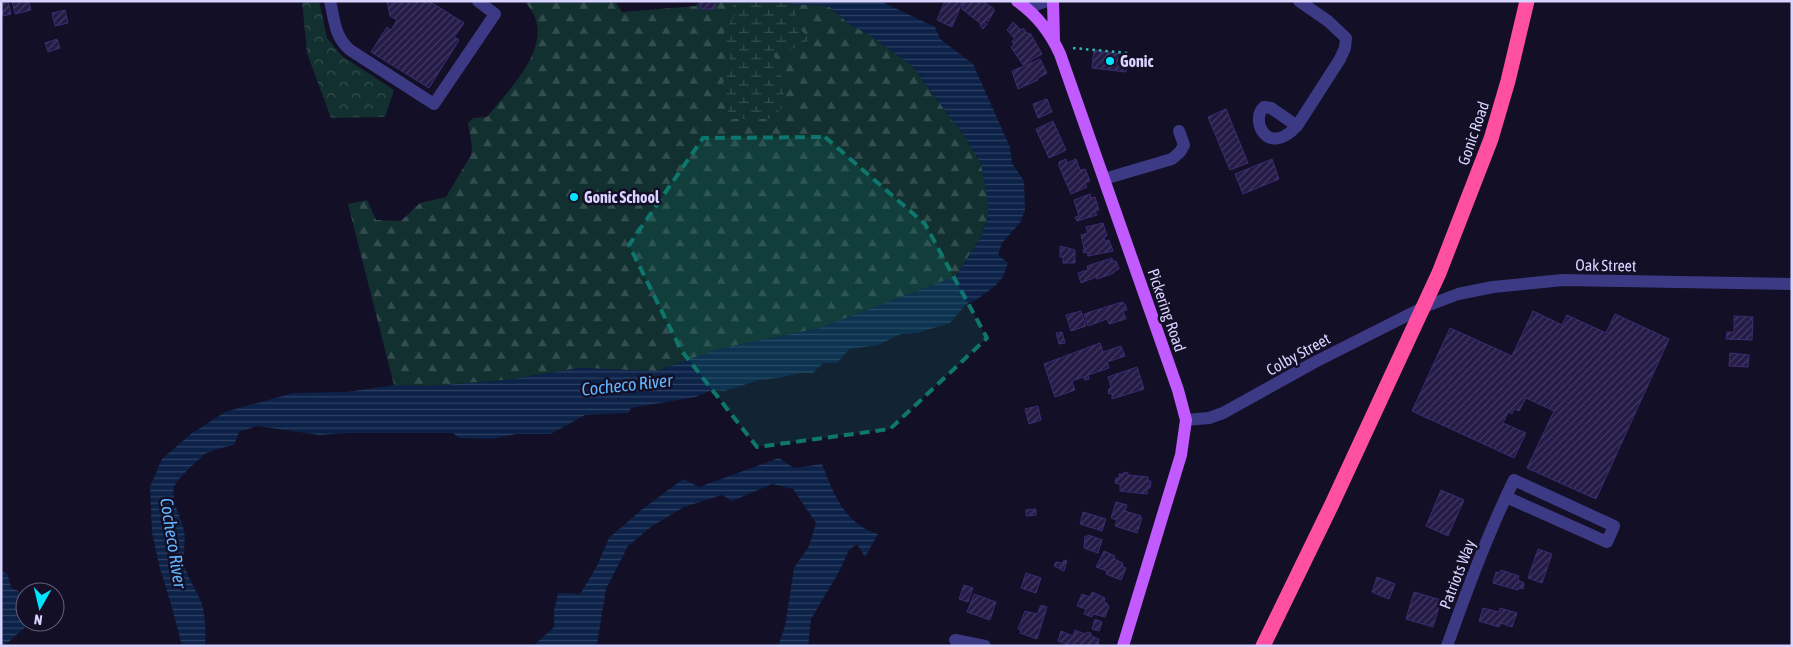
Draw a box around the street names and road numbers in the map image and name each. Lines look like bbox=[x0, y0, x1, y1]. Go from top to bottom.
street label: Gonic Road bbox=[1454, 99, 1492, 167]
street label: Oak Street bbox=[1575, 255, 1637, 275]
street label: Pickering Road bbox=[1143, 266, 1190, 354]
street label: Colby Street bbox=[1263, 329, 1334, 380]
street label: Patriots Way bbox=[1436, 536, 1480, 612]

